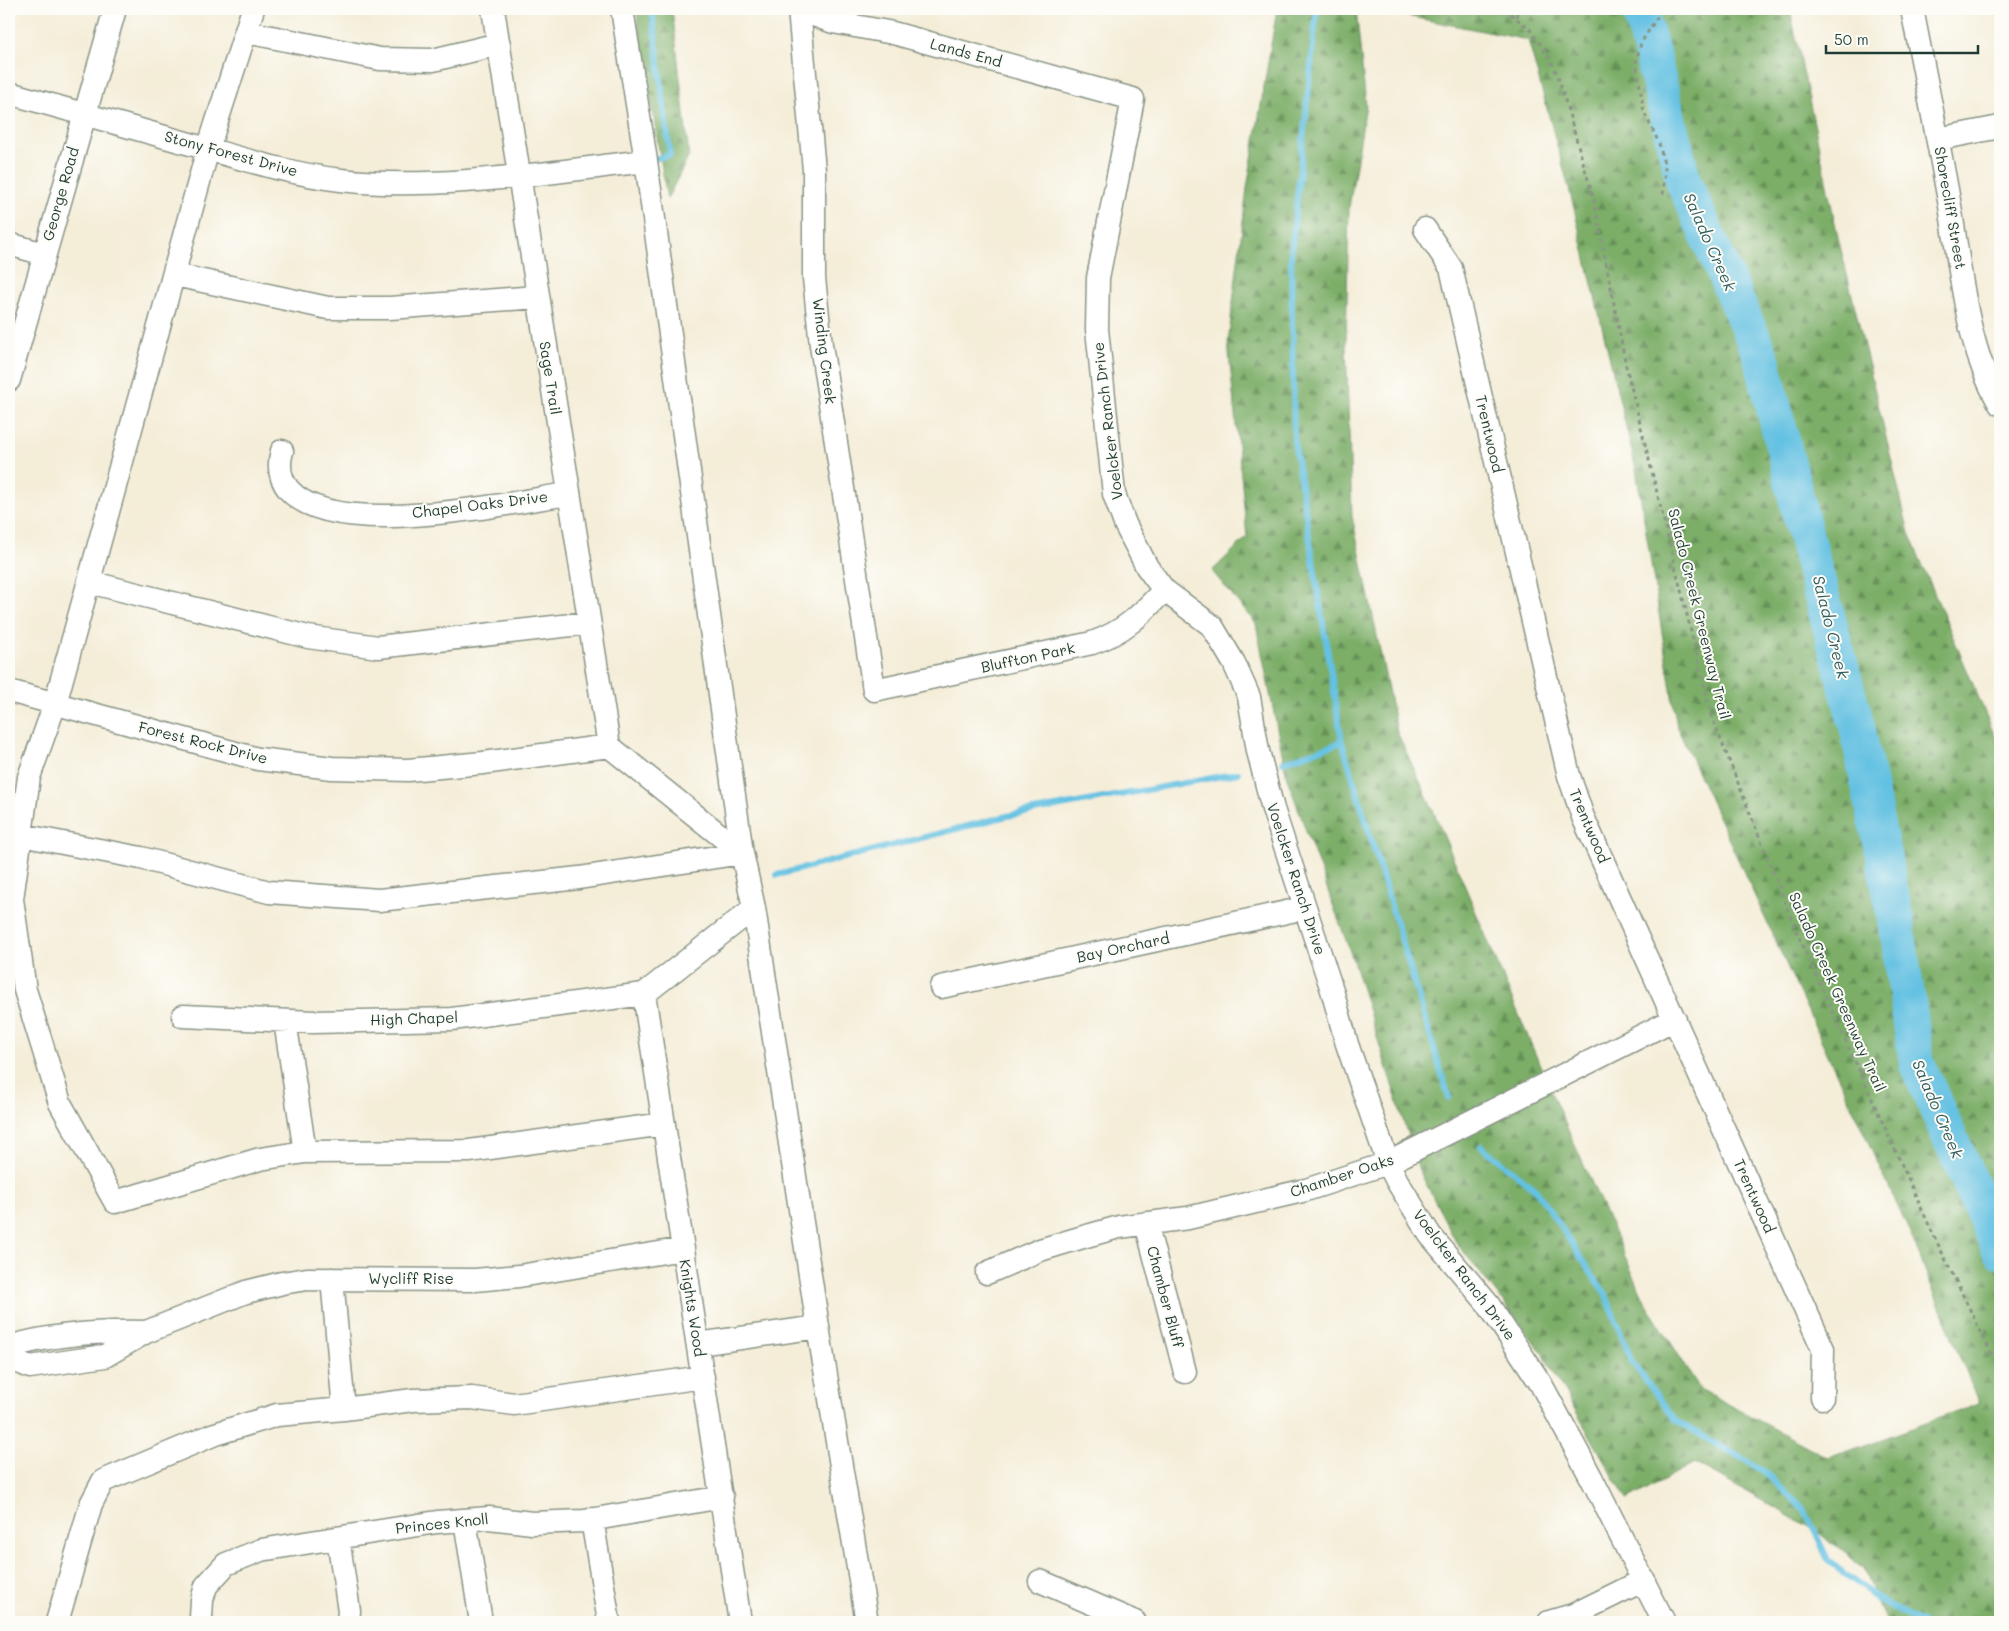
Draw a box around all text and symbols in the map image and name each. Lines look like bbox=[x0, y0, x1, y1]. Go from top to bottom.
scale bar bbox=[1826, 22, 1979, 54]
text: 50 m bbox=[1834, 29, 1869, 49]
street label: Lands End bbox=[928, 33, 1004, 71]
street label: Stony Forest Drive bbox=[162, 126, 300, 180]
street label: George Road bbox=[37, 144, 83, 243]
street label: Shorecliff Street bbox=[1930, 145, 1972, 271]
water label: Salado Creek bbox=[1679, 189, 1742, 295]
street label: Winding Creek bbox=[809, 297, 841, 405]
street label: Sage Trail bbox=[535, 340, 567, 416]
street label: Voelcker Ranch Drive bbox=[1087, 341, 1127, 501]
street label: Trentwood bbox=[1471, 393, 1509, 475]
street label: Chapel Oaks Drive bbox=[411, 486, 549, 522]
street label: Salado Creek Greenway Trail bbox=[1664, 506, 1736, 721]
water label: Salado Creek bbox=[1809, 573, 1855, 681]
street label: Bluffton Park bbox=[979, 637, 1077, 677]
street label: Forest Rock Drive bbox=[137, 716, 270, 768]
street label: Trentwood bbox=[1565, 785, 1615, 866]
street label: Voelcker Ranch Drive bbox=[1263, 800, 1331, 957]
street label: Salado Creek Greenway Trail bbox=[1785, 889, 1891, 1095]
street label: Bay Orchard bbox=[1075, 927, 1171, 967]
street label: High Chapel bbox=[370, 1006, 458, 1030]
water label: Salado Creek bbox=[1908, 1056, 1969, 1162]
street label: Chamber Oaks bbox=[1287, 1149, 1396, 1201]
street label: Trentwood bbox=[1730, 1155, 1780, 1236]
street label: Voelcker Ranch Drive bbox=[1409, 1205, 1521, 1344]
street label: Chamber Bluff bbox=[1143, 1244, 1189, 1351]
street label: Knights Wood bbox=[675, 1258, 711, 1358]
street label: Wycliff Rise bbox=[368, 1268, 454, 1288]
street label: Princes Knoll bbox=[394, 1508, 490, 1538]

